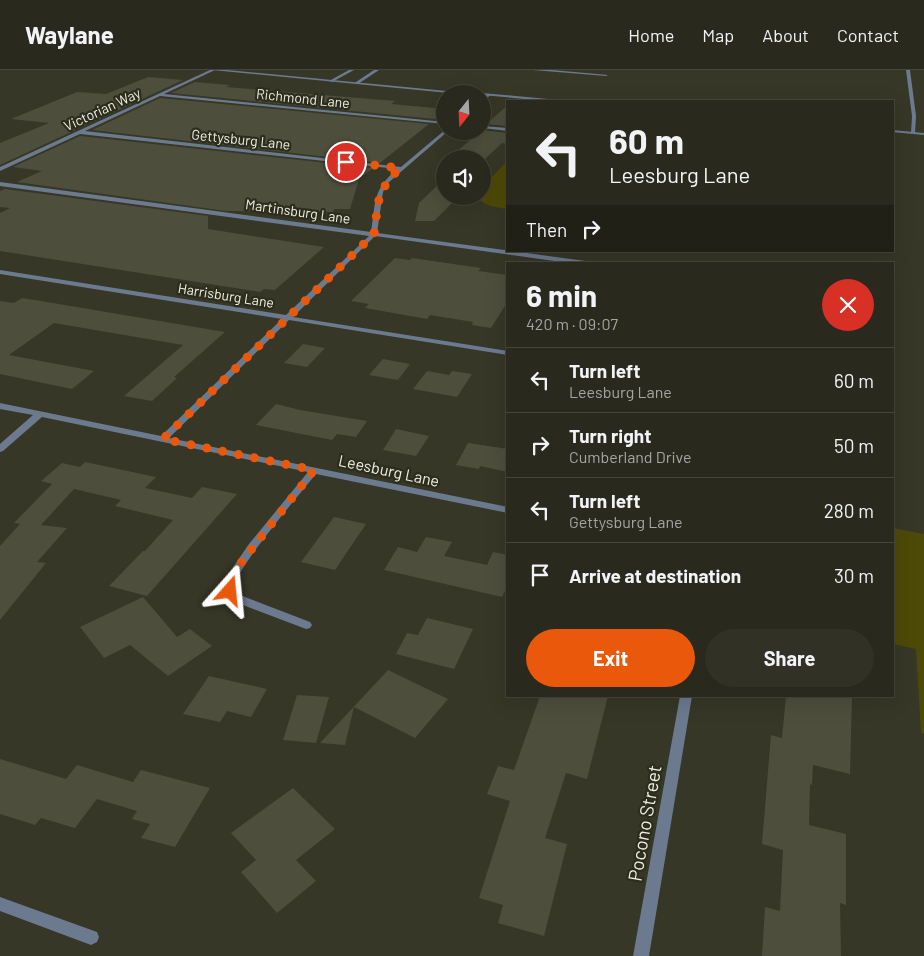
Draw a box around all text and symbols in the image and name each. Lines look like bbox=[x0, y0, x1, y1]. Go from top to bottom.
text: Waylane bbox=[25, 20, 114, 49]
text: Home bbox=[628, 24, 674, 46]
text: Map bbox=[702, 24, 734, 46]
text: About bbox=[762, 24, 809, 46]
text: Contact bbox=[837, 24, 899, 46]
street label: Victorian Way bbox=[61, 84, 144, 134]
street label: Richmond Lane bbox=[255, 85, 351, 111]
north arrow bbox=[436, 85, 491, 140]
map controls bbox=[436, 85, 491, 205]
text: 60 m bbox=[609, 119, 684, 161]
icon: left bbox=[526, 120, 591, 185]
street label: Gettysburg Lane bbox=[191, 125, 291, 153]
pin bbox=[325, 141, 367, 183]
icon: arrive bbox=[332, 148, 360, 176]
button: sound bbox=[436, 150, 491, 205]
text: Leesburg Lane bbox=[609, 161, 750, 187]
street label: Martinsburg Lane bbox=[244, 195, 352, 227]
icon: right bbox=[577, 215, 605, 243]
text: Then bbox=[526, 218, 567, 241]
text: 6 min bbox=[526, 277, 597, 313]
street label: Harrisburg Lane bbox=[177, 279, 275, 311]
button: close bbox=[822, 279, 874, 331]
text: 420 m · 09:07 bbox=[526, 314, 618, 333]
text: Turn left bbox=[569, 359, 640, 382]
icon: left bbox=[526, 366, 554, 394]
text: 60 m bbox=[834, 369, 874, 392]
text: Leesburg Lane bbox=[569, 382, 672, 401]
text: Turn right bbox=[569, 424, 651, 447]
icon: right bbox=[526, 431, 554, 459]
text: 50 m bbox=[834, 434, 874, 457]
text: Cumberland Drive bbox=[569, 447, 691, 466]
street label: Leesburg Lane bbox=[337, 450, 441, 490]
text: Turn left bbox=[569, 489, 640, 512]
icon: left bbox=[526, 496, 554, 524]
text: 280 m bbox=[824, 499, 874, 522]
text: Gettysburg Lane bbox=[569, 512, 682, 531]
icon: arrive bbox=[526, 561, 554, 589]
position arrow bbox=[203, 564, 255, 616]
text: Arrive at destination bbox=[569, 564, 741, 587]
text: 30 m bbox=[834, 564, 874, 587]
button: Exit bbox=[526, 629, 695, 687]
button: Share bbox=[705, 629, 874, 687]
street label: Pocono Street bbox=[622, 763, 666, 883]

